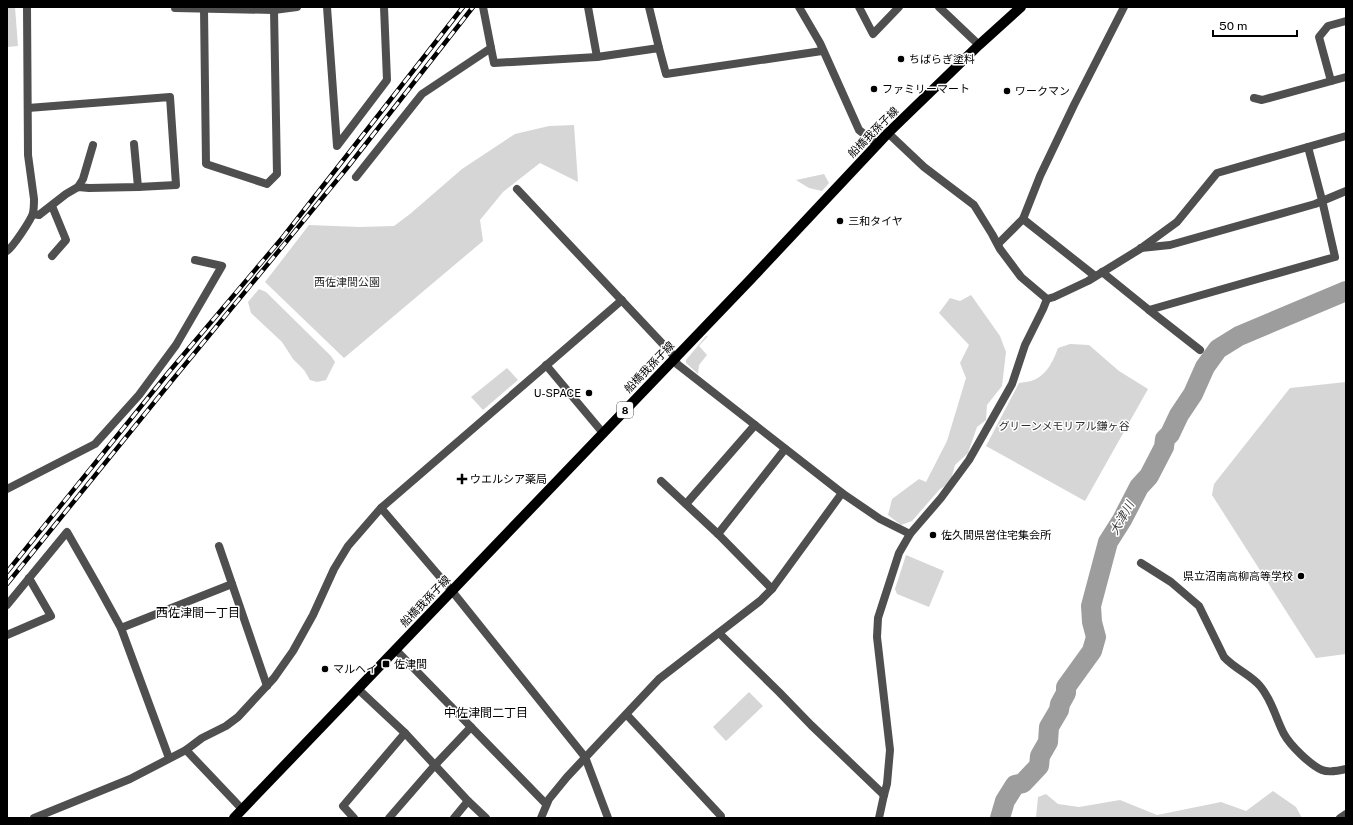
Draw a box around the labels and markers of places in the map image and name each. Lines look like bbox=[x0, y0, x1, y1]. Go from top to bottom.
place label: ちばらぎ塗料 bbox=[909, 53, 975, 65]
marker: ちばらぎ塗料 bbox=[896, 54, 906, 64]
place label: ファミリーマート bbox=[882, 83, 970, 95]
marker: ファミリーマート bbox=[869, 84, 879, 94]
place label: ワークマン bbox=[1015, 85, 1070, 97]
marker: ワークマン bbox=[1002, 86, 1012, 96]
place label: 三和タイヤ bbox=[848, 215, 903, 227]
marker: 三和タイヤ bbox=[835, 216, 845, 226]
place label: U-SPACE bbox=[534, 387, 581, 399]
marker: U-SPACE bbox=[584, 388, 594, 398]
place label: ウエルシア薬局 bbox=[470, 473, 547, 485]
marker: ウエルシア薬局 bbox=[457, 474, 467, 484]
place label: 佐久間県営住宅集会所 bbox=[941, 529, 1052, 541]
marker: 佐久間県営住宅集会所 bbox=[928, 530, 938, 540]
place label: 県立沼南高柳高等学校 bbox=[1183, 570, 1293, 582]
marker: 県立沼南高柳高等学校 bbox=[1296, 571, 1306, 581]
place label: 佐津間 bbox=[394, 658, 427, 670]
marker: 佐津間 bbox=[381, 659, 391, 669]
place label: マルヘイ bbox=[333, 663, 377, 675]
marker: マルヘイ bbox=[320, 664, 330, 674]

